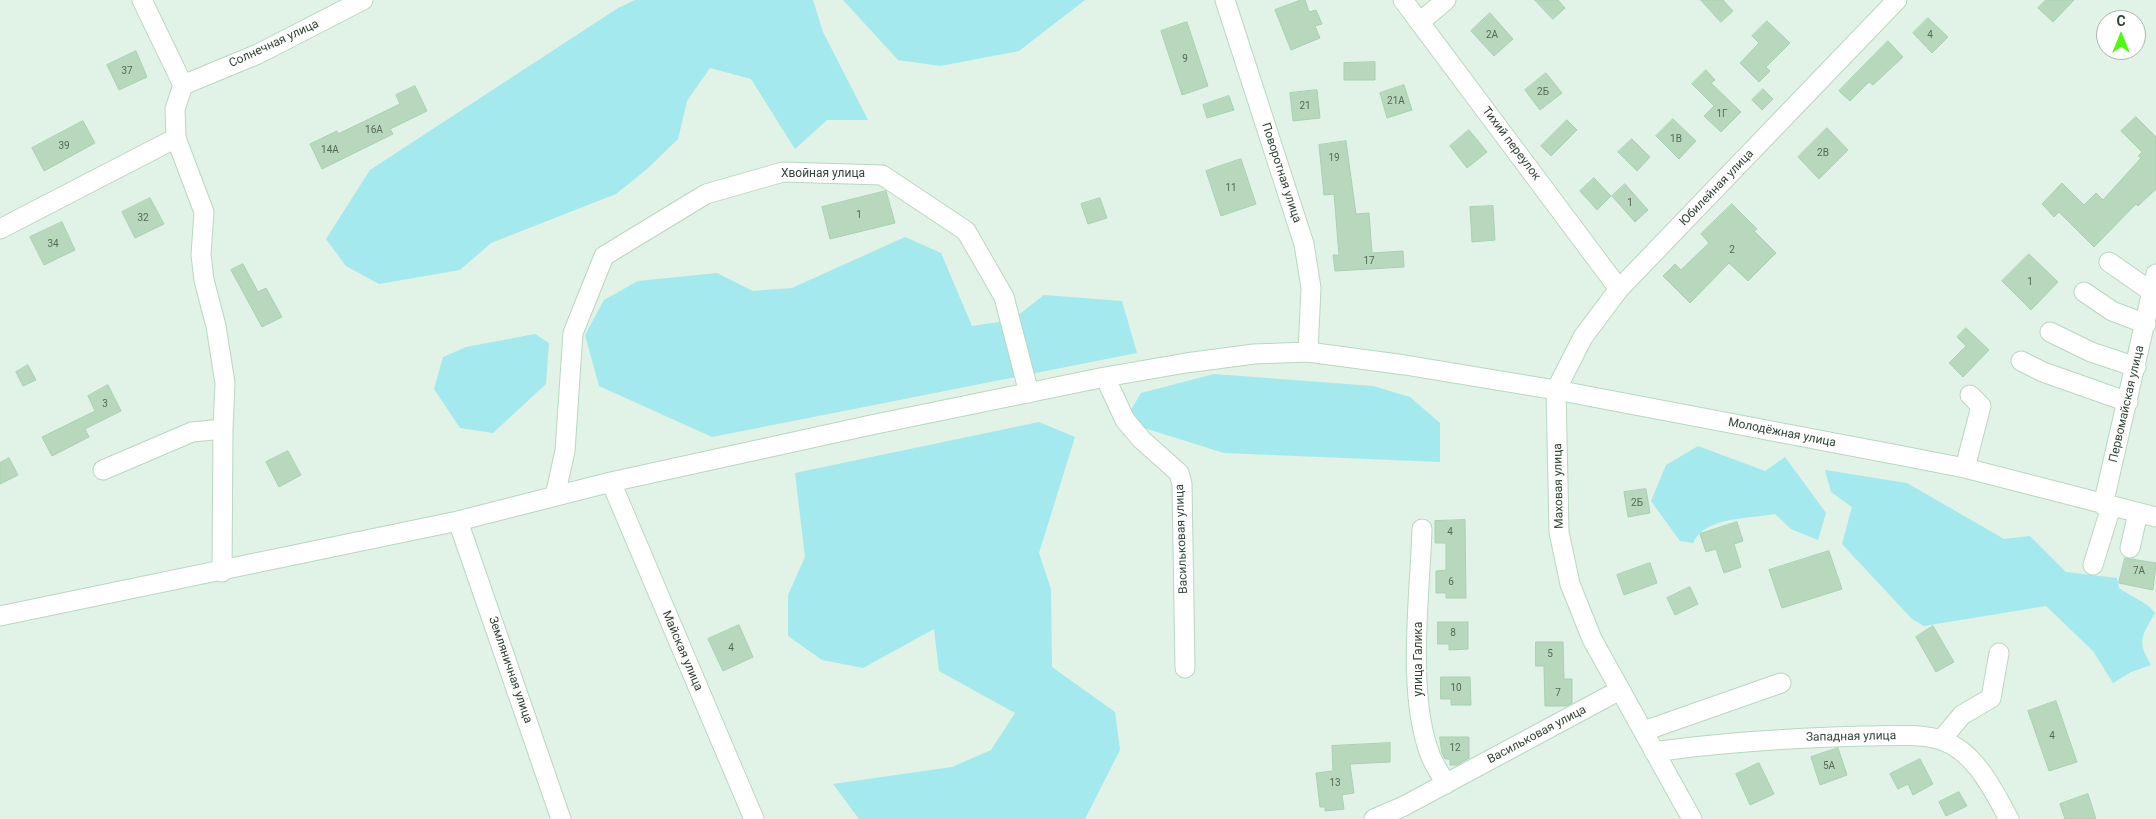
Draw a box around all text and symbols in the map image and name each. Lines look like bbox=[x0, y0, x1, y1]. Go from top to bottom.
north arrow bbox=[2096, 10, 2146, 60]
text: С bbox=[2116, 13, 2126, 29]
street label: Солнечная улица bbox=[227, 17, 321, 71]
house number: 2А bbox=[1486, 29, 1498, 41]
house number: 4 bbox=[1927, 29, 1933, 41]
house number: 9 bbox=[1182, 53, 1188, 65]
house number: 37 bbox=[121, 65, 133, 77]
house number: 2Б bbox=[1537, 86, 1549, 98]
house number: 21А bbox=[1387, 95, 1405, 107]
house number: 21 bbox=[1299, 100, 1311, 112]
street label: Тихий переулок bbox=[1479, 104, 1543, 184]
house number: 1Г bbox=[1716, 108, 1728, 120]
street label: Поворотная улица bbox=[1258, 121, 1304, 225]
house number: 16А bbox=[365, 124, 383, 136]
house number: 1В bbox=[1670, 133, 1682, 145]
house number: 39 bbox=[58, 140, 70, 152]
house number: 14А bbox=[321, 144, 339, 156]
street label: Юбилейная улица bbox=[1677, 147, 1757, 229]
house number: 2В bbox=[1817, 147, 1829, 159]
house number: 19 bbox=[1328, 152, 1340, 164]
street label: Хвойная улица bbox=[781, 167, 865, 181]
house number: 11 bbox=[1225, 182, 1237, 194]
house number: 1 bbox=[1627, 197, 1633, 209]
house number: 1 bbox=[856, 209, 862, 221]
house number: 32 bbox=[137, 212, 149, 224]
house number: 34 bbox=[47, 238, 59, 250]
house number: 2 bbox=[1729, 244, 1735, 256]
house number: 17 bbox=[1363, 255, 1375, 267]
house number: 1 bbox=[2027, 276, 2033, 288]
street label: Первомайская улица bbox=[2107, 344, 2147, 464]
house number: 3 bbox=[102, 398, 108, 410]
street label: Молодёжная улица bbox=[1727, 416, 1837, 450]
street label: Маховая улица bbox=[1551, 443, 1567, 529]
street label: Васильковая улица bbox=[1173, 484, 1191, 594]
house number: 2Б bbox=[1631, 497, 1643, 509]
house number: 4 bbox=[1447, 526, 1453, 538]
house number: 7А bbox=[2133, 565, 2145, 577]
house number: 6 bbox=[1448, 576, 1454, 588]
street label: Майская улица bbox=[659, 609, 705, 693]
street label: Земляничная улица bbox=[485, 615, 535, 725]
street label: улица Галика bbox=[1412, 622, 1426, 696]
house number: 8 bbox=[1450, 627, 1456, 639]
house number: 4 bbox=[728, 642, 734, 654]
house number: 5 bbox=[1547, 648, 1553, 660]
house number: 10 bbox=[1450, 682, 1462, 694]
house number: 7 bbox=[1555, 687, 1561, 699]
street label: Васильковая улица bbox=[1485, 703, 1589, 767]
street label: Западная улица bbox=[1806, 729, 1896, 745]
house number: 4 bbox=[2049, 730, 2055, 742]
house number: 12 bbox=[1449, 742, 1461, 754]
house number: 5А bbox=[1823, 760, 1835, 772]
house number: 13 bbox=[1329, 777, 1341, 789]

